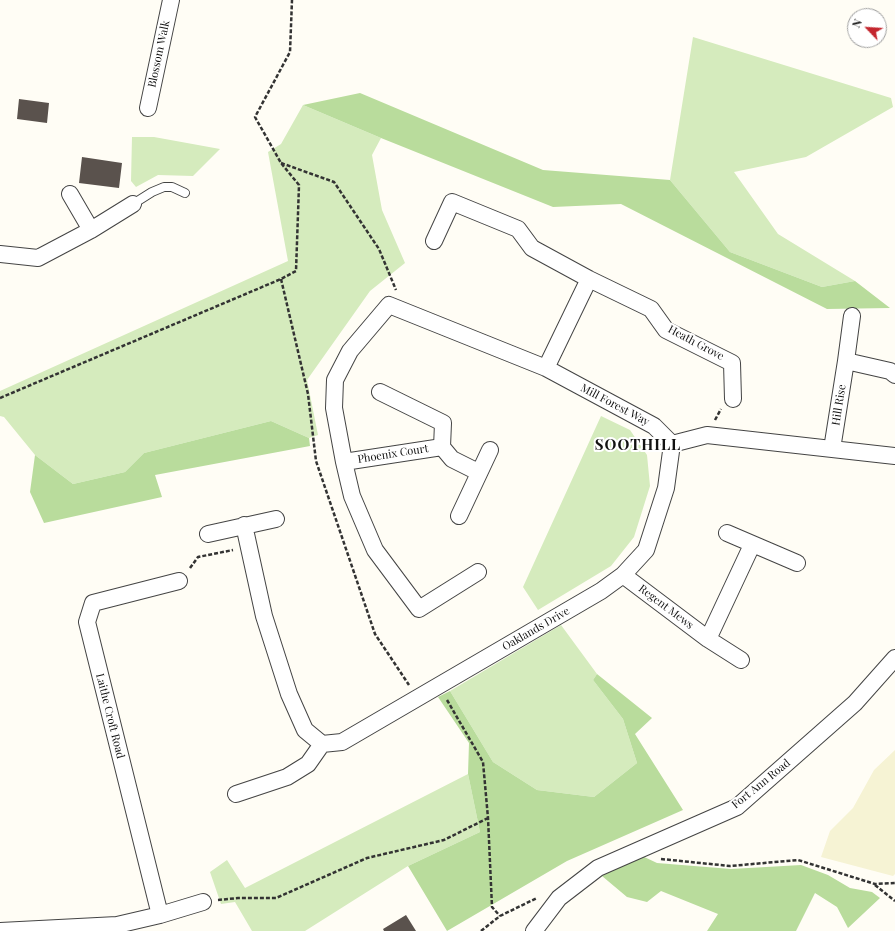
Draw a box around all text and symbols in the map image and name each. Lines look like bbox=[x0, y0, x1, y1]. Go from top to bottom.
north arrow bbox=[847, 8, 887, 48]
text: N bbox=[848, 16, 865, 30]
street label: Blossom Walk bbox=[145, 19, 173, 89]
street label: Heath Grove bbox=[666, 323, 726, 363]
street label: Mill Forest Way bbox=[578, 381, 652, 429]
street label: Hill Rise bbox=[829, 384, 849, 426]
district label: SOOTHILL bbox=[595, 436, 681, 454]
street label: Phoenix Court bbox=[357, 442, 429, 466]
street label: Regent Mews bbox=[636, 582, 696, 632]
street label: Oaklands Drive bbox=[500, 604, 572, 654]
street label: Laithe Croft Road bbox=[93, 672, 127, 760]
street label: Fort Ann Road bbox=[729, 756, 793, 812]

